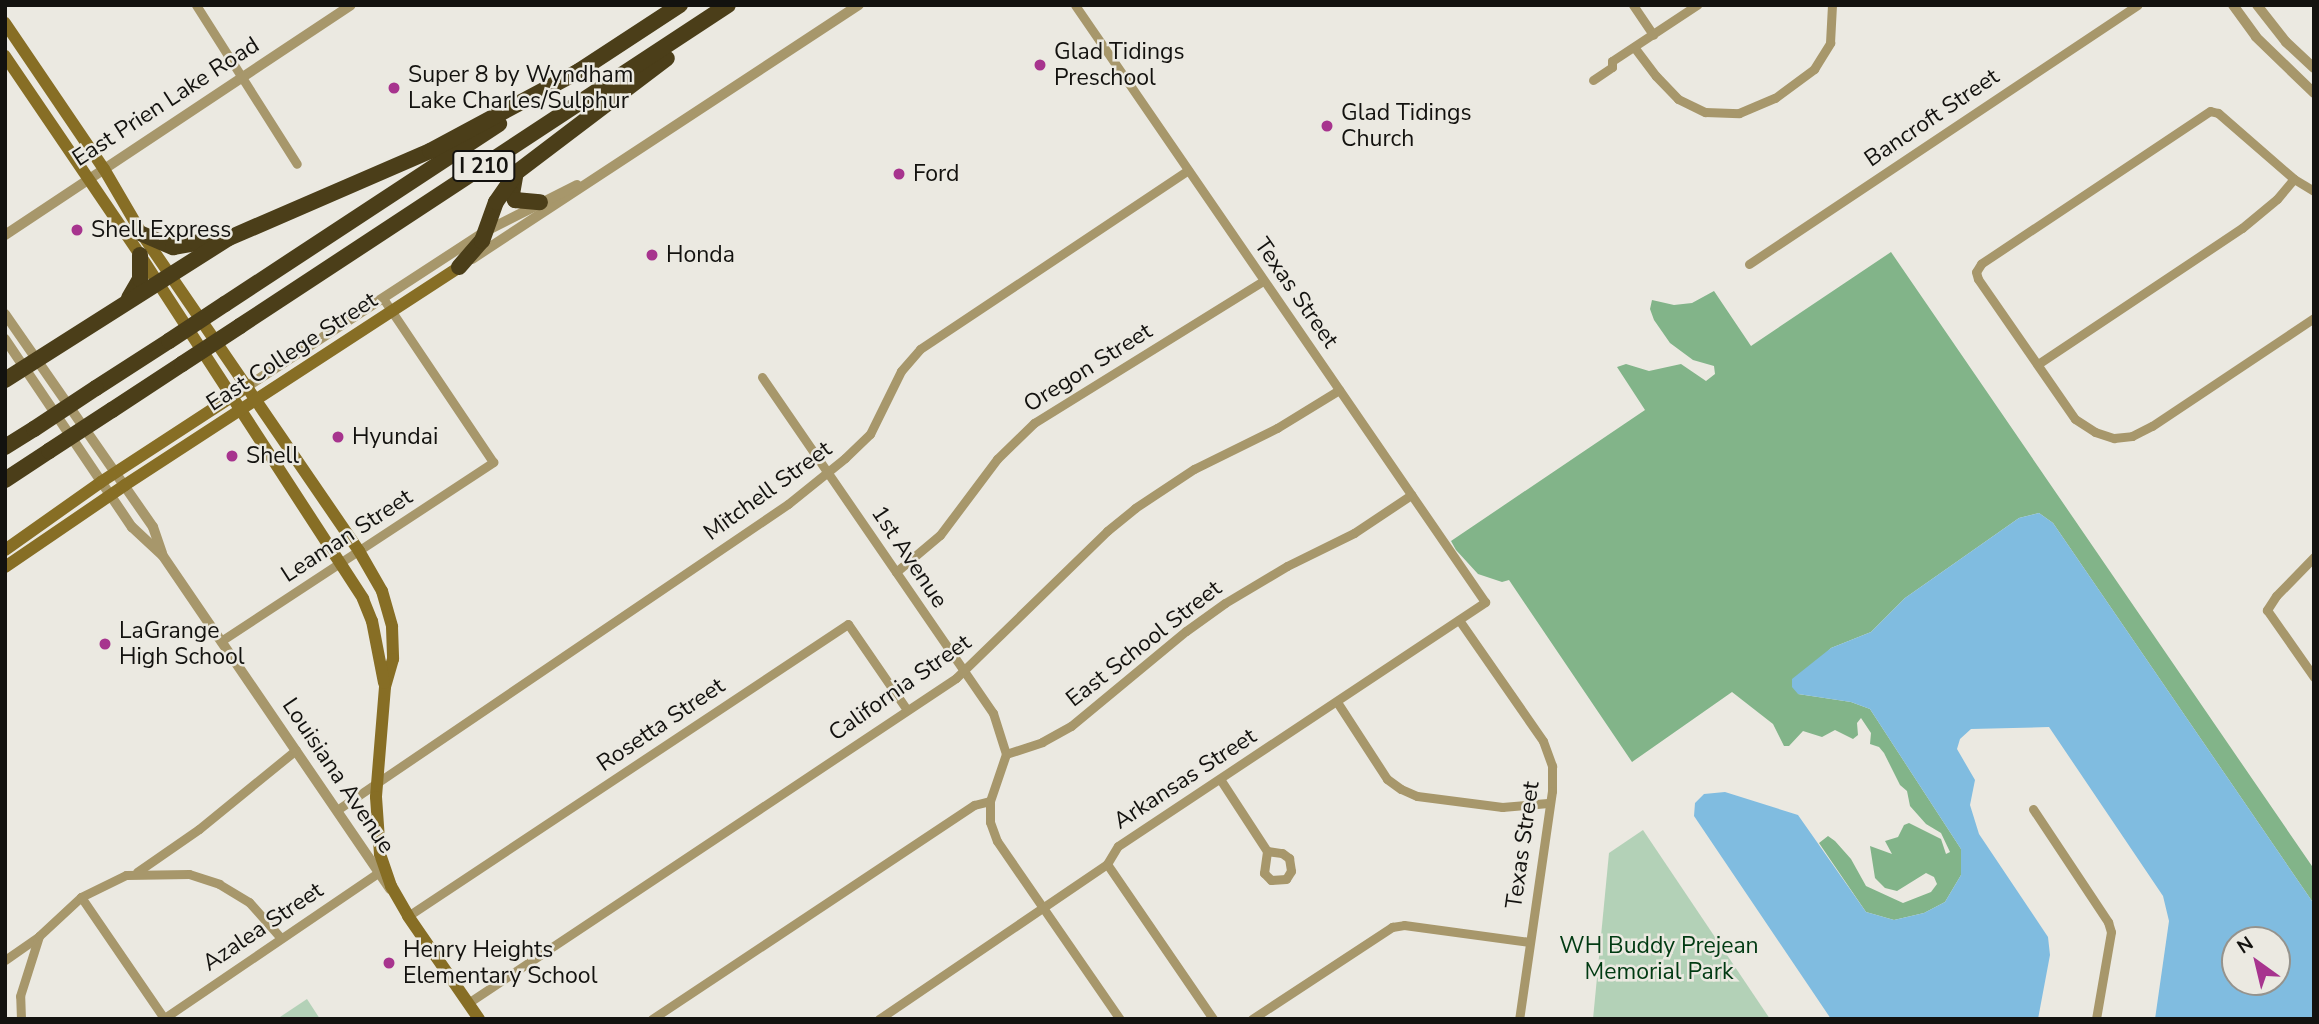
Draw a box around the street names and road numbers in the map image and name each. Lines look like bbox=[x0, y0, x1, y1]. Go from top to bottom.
street label: East Prien Lake Road bbox=[67, 31, 265, 173]
street label: Bancroft Street bbox=[1860, 63, 2004, 173]
road number: I 210 bbox=[451, 148, 517, 184]
street label: Texas Street bbox=[1248, 233, 1344, 353]
street label: East College Street bbox=[201, 287, 383, 417]
street label: Oregon Street bbox=[1019, 318, 1157, 418]
street label: Mitchell Street bbox=[699, 435, 837, 547]
street label: Leaman Street bbox=[276, 483, 418, 589]
street label: 1st Avenue bbox=[865, 501, 953, 613]
street label: East School Street bbox=[1061, 575, 1227, 713]
street label: California Street bbox=[824, 629, 976, 747]
street label: Rosetta Street bbox=[592, 672, 730, 778]
street label: Louisiana Avenue bbox=[276, 693, 400, 859]
street label: Arkansas Street bbox=[1108, 723, 1262, 835]
street label: Texas Street bbox=[1500, 780, 1546, 910]
street label: Azalea Street bbox=[198, 877, 328, 977]

